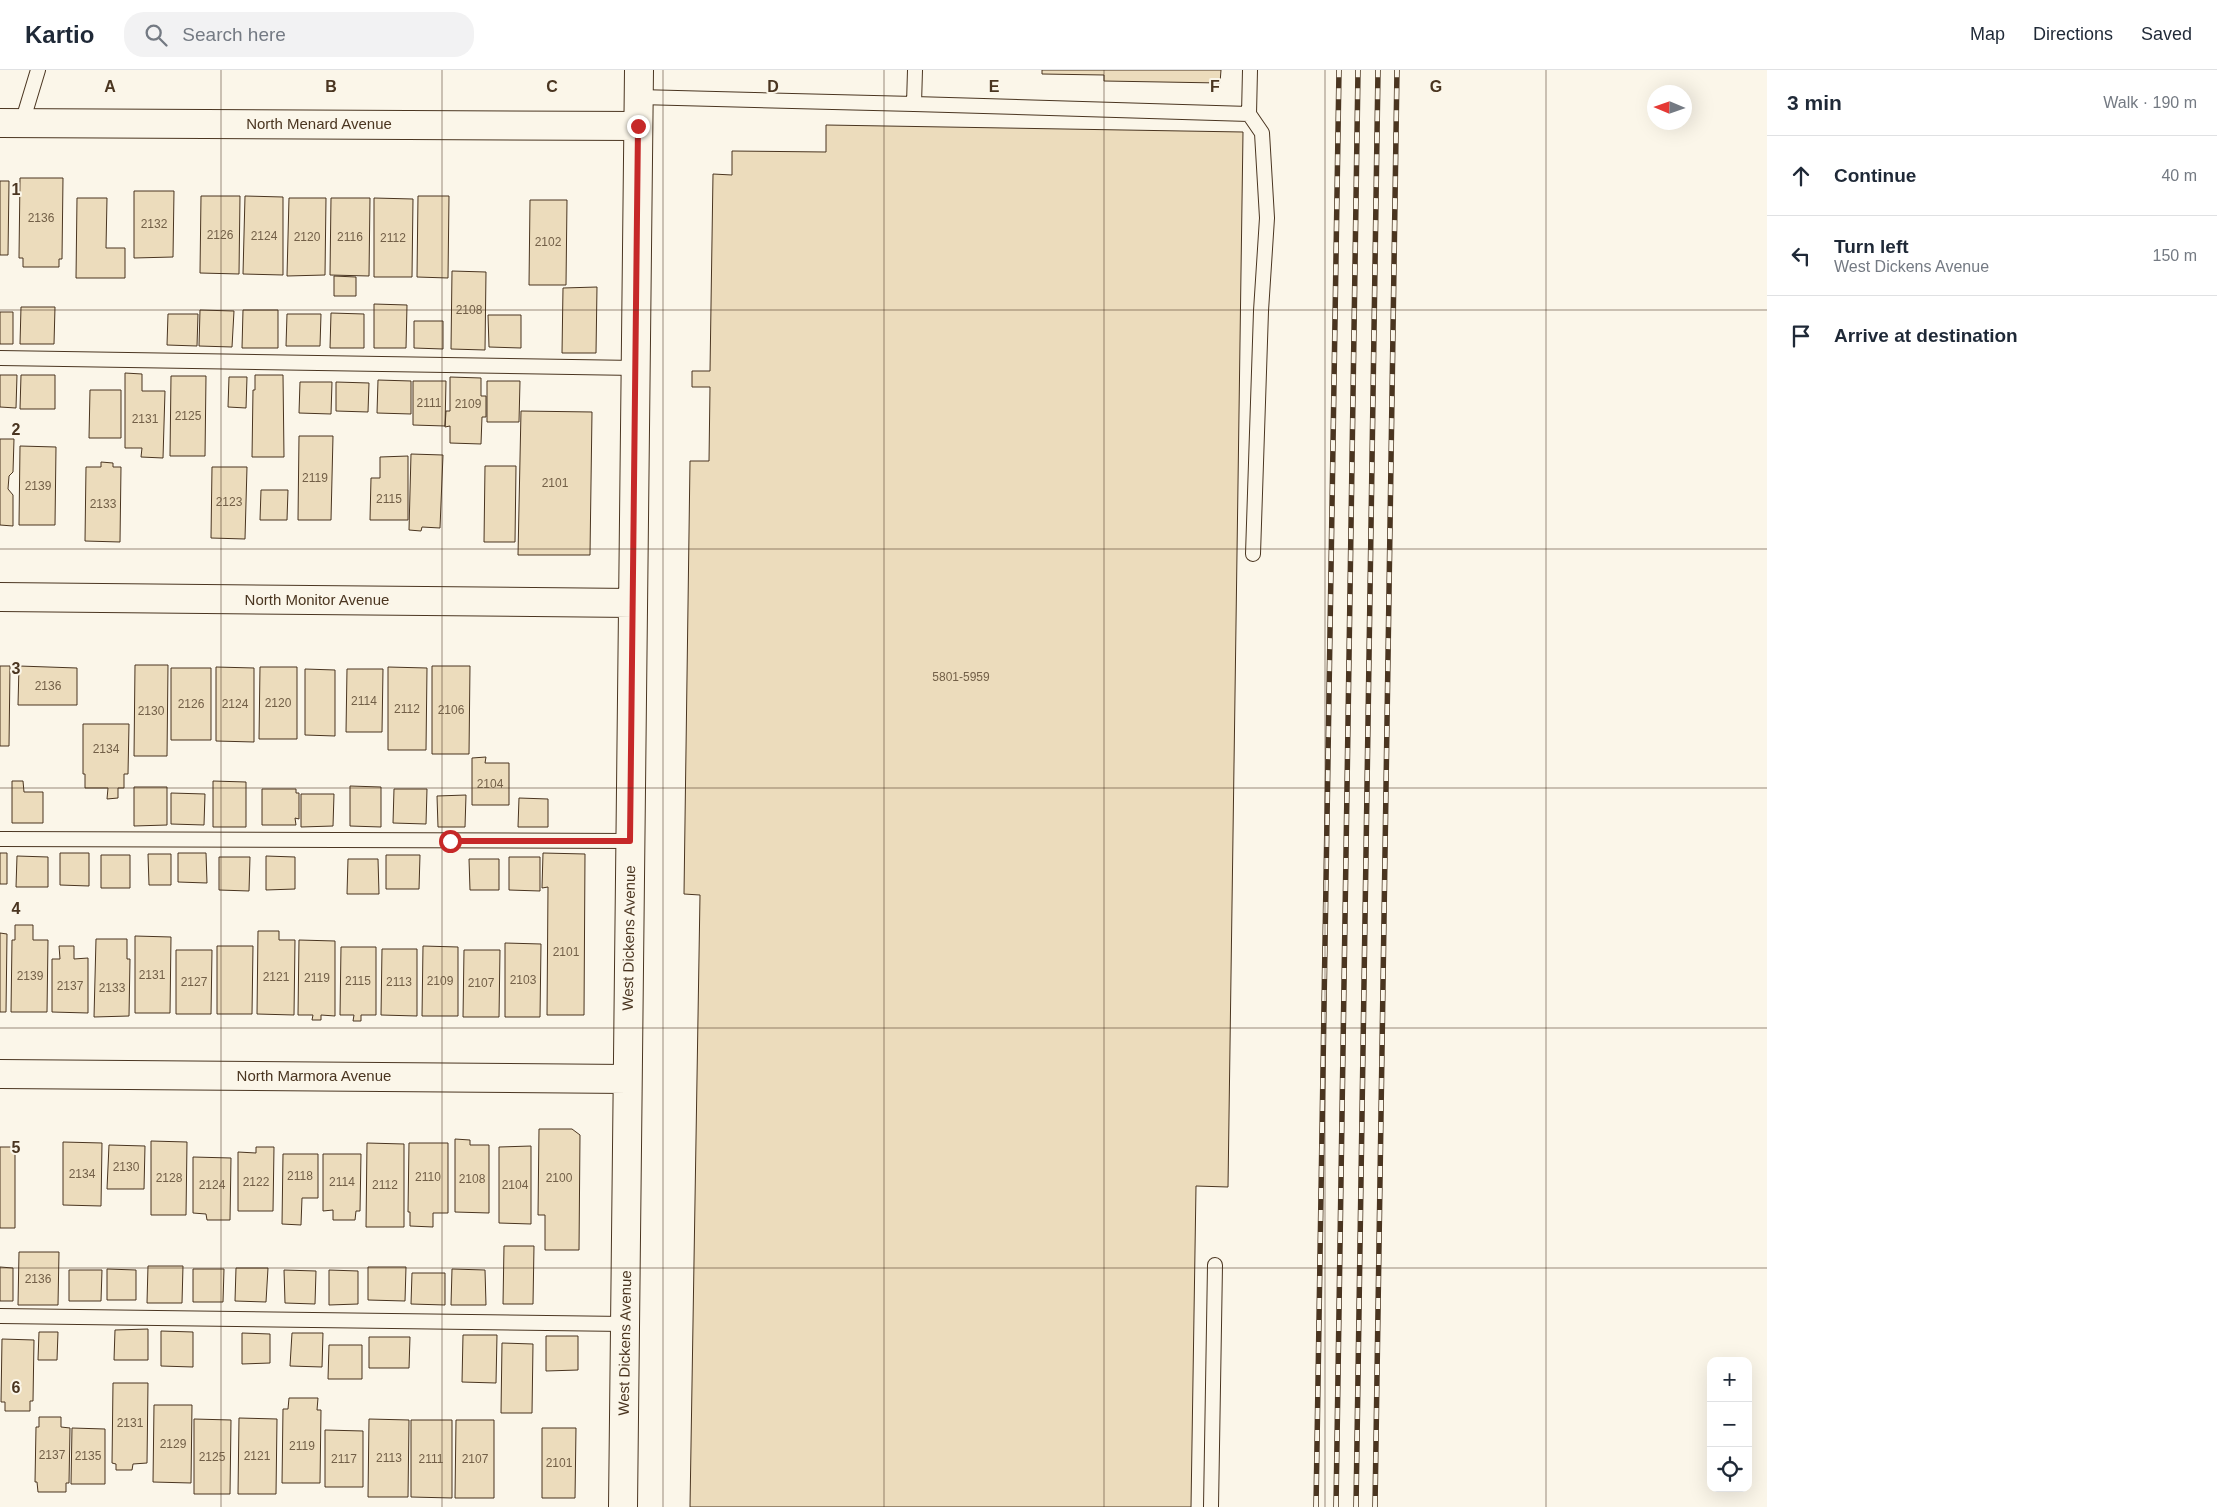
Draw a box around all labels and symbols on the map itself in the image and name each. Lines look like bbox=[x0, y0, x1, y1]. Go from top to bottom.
text: A bbox=[104, 78, 116, 95]
text: B bbox=[325, 78, 337, 95]
text: C bbox=[546, 78, 558, 95]
text: D bbox=[767, 78, 779, 95]
text: E bbox=[989, 78, 1000, 95]
text: F bbox=[1210, 78, 1220, 95]
text: G bbox=[1430, 78, 1442, 95]
north arrow bbox=[1647, 85, 1692, 130]
street label: North Menard Avenue bbox=[246, 115, 392, 132]
route end bbox=[627, 115, 650, 138]
text: 1 bbox=[12, 181, 21, 198]
house number: 2136 bbox=[28, 211, 55, 225]
house number: 2132 bbox=[141, 217, 168, 231]
house number: 2126 bbox=[207, 228, 234, 242]
house number: 2124 bbox=[251, 229, 278, 243]
house number: 2120 bbox=[294, 230, 321, 244]
house number: 2116 bbox=[337, 230, 363, 244]
house number: 2112 bbox=[380, 231, 406, 245]
house number: 2102 bbox=[535, 235, 562, 249]
house number: 2108 bbox=[456, 303, 483, 317]
house number: 2111 bbox=[417, 396, 442, 410]
house number: 2109 bbox=[455, 397, 482, 411]
house number: 2125 bbox=[175, 409, 202, 423]
house number: 2131 bbox=[132, 412, 159, 426]
text: 2 bbox=[12, 421, 21, 438]
house number: 2119 bbox=[302, 471, 328, 485]
house number: 2101 bbox=[542, 476, 569, 490]
house number: 2139 bbox=[25, 479, 52, 493]
house number: 2115 bbox=[376, 492, 402, 506]
house number: 2123 bbox=[216, 495, 243, 509]
house number: 2133 bbox=[90, 497, 117, 511]
street label: North Monitor Avenue bbox=[245, 591, 389, 608]
text: 3 bbox=[12, 660, 21, 677]
house number: 5801-5959 bbox=[932, 670, 990, 684]
house number: 2136 bbox=[35, 679, 62, 693]
house number: 2114 bbox=[351, 694, 377, 708]
house number: 2120 bbox=[265, 696, 292, 710]
house number: 2126 bbox=[178, 697, 205, 711]
house number: 2124 bbox=[222, 697, 249, 711]
house number: 2112 bbox=[394, 702, 420, 716]
house number: 2106 bbox=[438, 703, 465, 717]
house number: 2130 bbox=[138, 704, 165, 718]
house number: 2134 bbox=[93, 742, 120, 756]
house number: 2104 bbox=[477, 777, 504, 791]
route start bbox=[439, 830, 462, 853]
street label: West Dickens Avenue bbox=[619, 865, 638, 1011]
text: 4 bbox=[12, 900, 21, 917]
house number: 2101 bbox=[553, 945, 580, 959]
house number: 2131 bbox=[139, 968, 166, 982]
house number: 2139 bbox=[17, 969, 44, 983]
house number: 2121 bbox=[263, 970, 290, 984]
house number: 2119 bbox=[304, 971, 330, 985]
house number: 2103 bbox=[510, 973, 537, 987]
house number: 2115 bbox=[345, 974, 371, 988]
house number: 2109 bbox=[427, 974, 454, 988]
house number: 2127 bbox=[181, 975, 208, 989]
house number: 2113 bbox=[386, 975, 412, 989]
house number: 2107 bbox=[468, 976, 495, 990]
house number: 2137 bbox=[57, 979, 84, 993]
house number: 2133 bbox=[99, 981, 126, 995]
street label: North Marmora Avenue bbox=[237, 1067, 391, 1084]
text: 5 bbox=[12, 1139, 21, 1156]
house number: 2130 bbox=[113, 1160, 140, 1174]
house number: 2134 bbox=[69, 1167, 96, 1181]
house number: 2118 bbox=[287, 1169, 313, 1183]
house number: 2110 bbox=[415, 1170, 441, 1184]
house number: 2128 bbox=[156, 1171, 183, 1185]
house number: 2100 bbox=[546, 1171, 573, 1185]
house number: 2108 bbox=[459, 1172, 486, 1186]
house number: 2122 bbox=[243, 1175, 270, 1189]
house number: 2114 bbox=[329, 1175, 355, 1189]
house number: 2124 bbox=[199, 1178, 226, 1192]
house number: 2112 bbox=[372, 1178, 398, 1192]
house number: 2104 bbox=[502, 1178, 529, 1192]
street label: West Dickens Avenue bbox=[615, 1270, 634, 1416]
house number: 2136 bbox=[25, 1272, 52, 1286]
text: 6 bbox=[12, 1379, 21, 1396]
house number: 2131 bbox=[117, 1416, 144, 1430]
house number: 2129 bbox=[160, 1437, 187, 1451]
house number: 2119 bbox=[289, 1439, 315, 1453]
house number: 2137 bbox=[39, 1448, 66, 1462]
house number: 2135 bbox=[75, 1449, 102, 1463]
house number: 2121 bbox=[244, 1449, 271, 1463]
house number: 2125 bbox=[199, 1450, 226, 1464]
house number: 2113 bbox=[376, 1451, 402, 1465]
house number: 2117 bbox=[331, 1452, 357, 1466]
house number: 2111 bbox=[419, 1452, 444, 1466]
house number: 2107 bbox=[462, 1452, 489, 1466]
house number: 2101 bbox=[546, 1456, 573, 1470]

